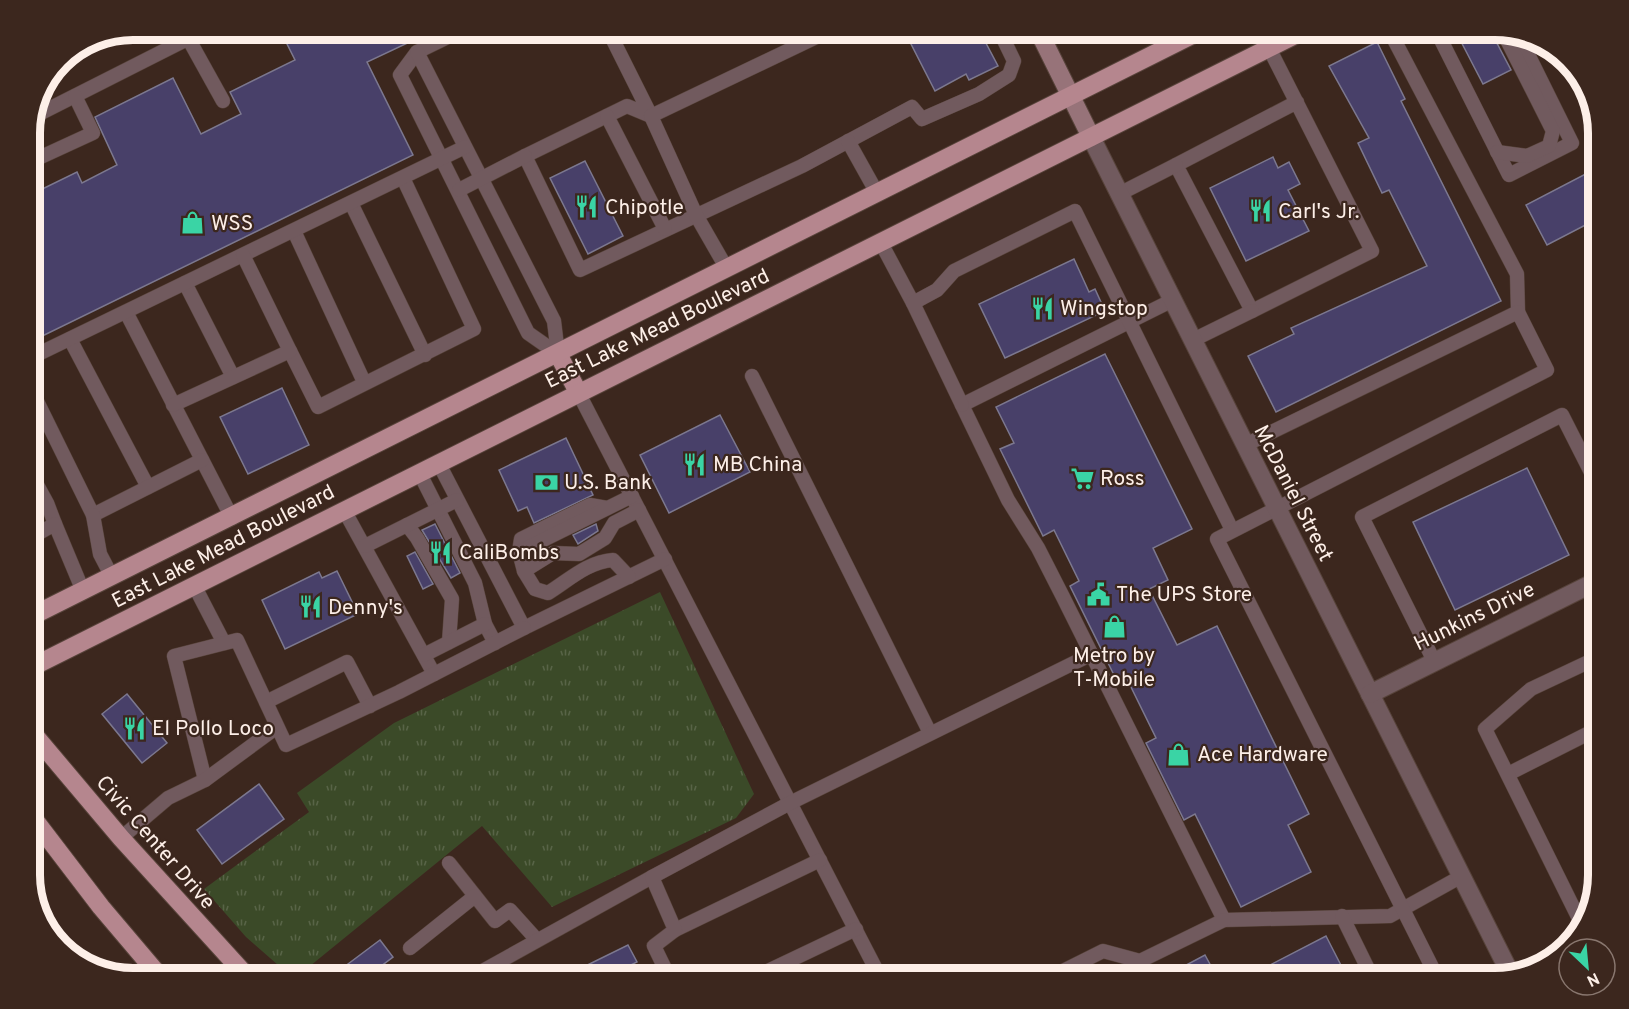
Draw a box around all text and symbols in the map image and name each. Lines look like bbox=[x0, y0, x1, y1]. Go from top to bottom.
restaurant icon: Chipotle bbox=[574, 194, 600, 220]
place label: Chipotle bbox=[605, 195, 684, 222]
restaurant icon: Carl's Jr. bbox=[1247, 198, 1273, 224]
place label: Carl's Jr. bbox=[1278, 199, 1359, 226]
shop icon: WSS bbox=[180, 210, 206, 236]
place label: WSS bbox=[211, 211, 253, 238]
street label: East Lake Mead Boulevard bbox=[541, 263, 774, 396]
restaurant icon: Wingstop bbox=[1029, 295, 1055, 321]
place label: Wingstop bbox=[1060, 296, 1148, 323]
street label: McDaniel Street bbox=[1247, 421, 1339, 566]
restaurant icon: MB China bbox=[682, 451, 708, 477]
place label: MB China bbox=[713, 452, 802, 479]
supermarket icon: Ross bbox=[1069, 465, 1095, 491]
place label: Ross bbox=[1100, 466, 1145, 493]
bank icon: U.S. Bank bbox=[533, 469, 559, 495]
place label: U.S. Bank bbox=[564, 470, 652, 497]
street label: East Lake Mead Boulevard bbox=[108, 479, 340, 615]
restaurant icon: CaliBombs bbox=[428, 539, 454, 565]
place label: CaliBombs bbox=[459, 540, 559, 567]
street label: Hunkins Drive bbox=[1410, 576, 1540, 658]
public building icon: The UPS Store bbox=[1085, 581, 1111, 607]
place label: The UPS Store bbox=[1116, 582, 1252, 609]
restaurant icon: Denny's bbox=[297, 594, 323, 620]
place label: Denny's bbox=[328, 595, 403, 622]
shop icon: Metro by T-Mobile bbox=[1101, 614, 1127, 640]
place label: Metro by T-Mobile bbox=[1073, 643, 1155, 694]
restaurant icon: El Pollo Loco bbox=[121, 715, 147, 741]
place label: El Pollo Loco bbox=[152, 716, 274, 743]
shop icon: Ace Hardware bbox=[1166, 741, 1192, 767]
place label: Ace Hardware bbox=[1197, 742, 1328, 769]
street label: Civic Center Drive bbox=[89, 770, 221, 916]
north arrow bbox=[1557, 937, 1617, 997]
text: N bbox=[1583, 967, 1602, 990]

